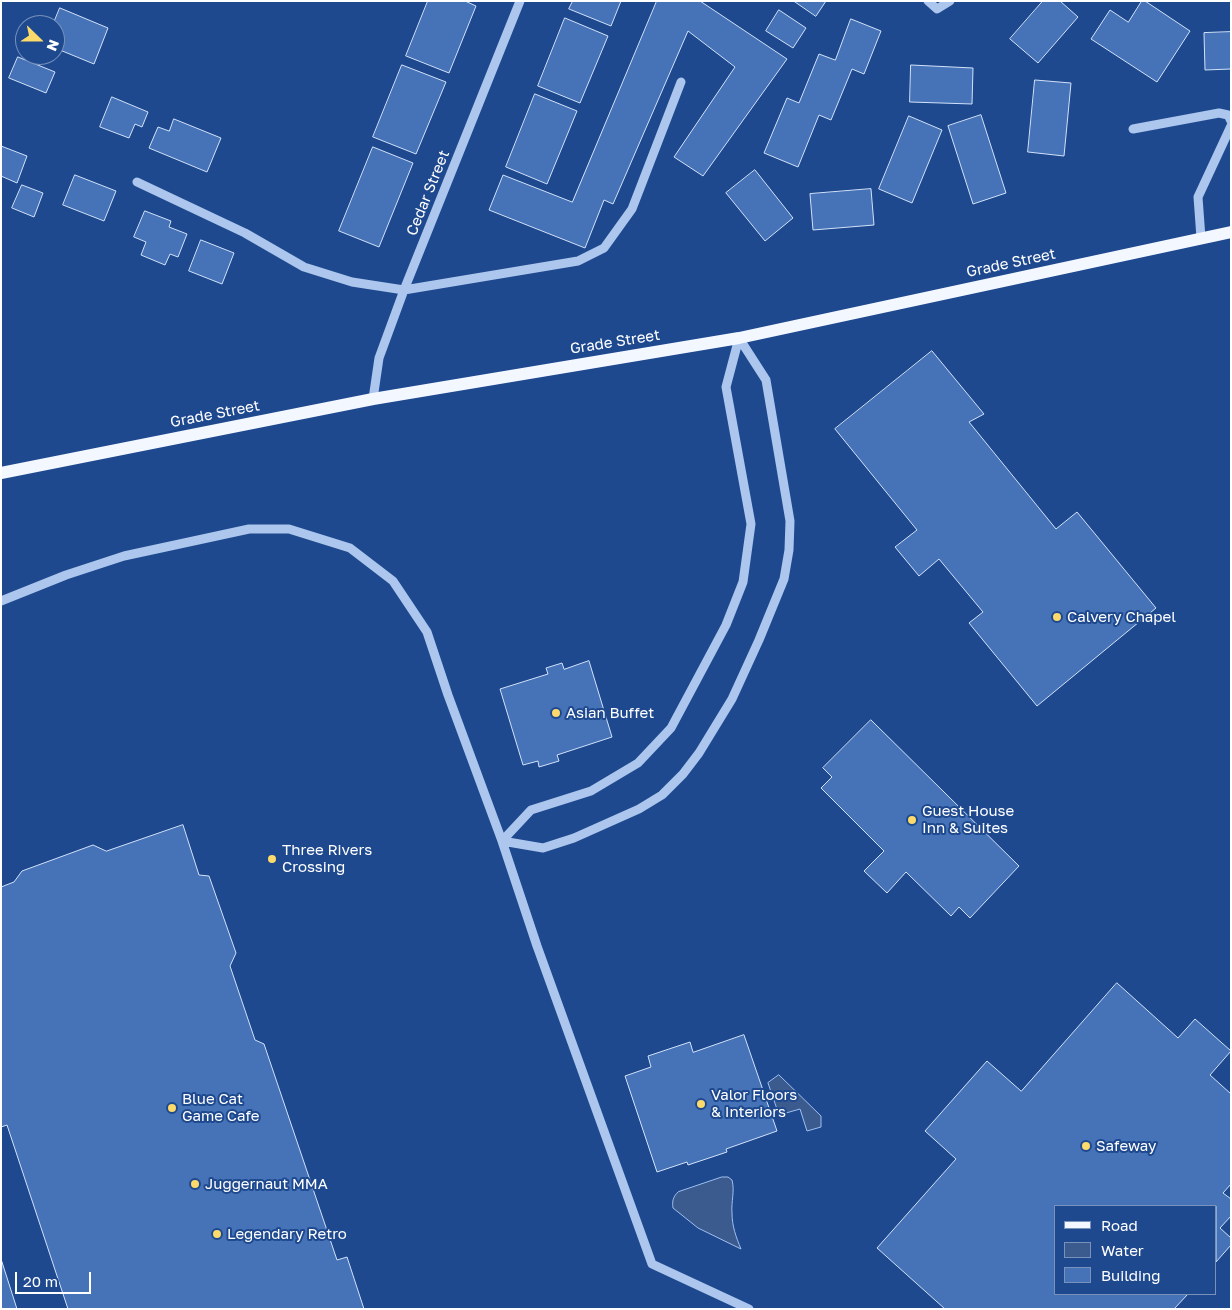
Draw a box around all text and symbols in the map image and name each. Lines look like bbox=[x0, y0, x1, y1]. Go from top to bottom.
north arrow bbox=[15, 15, 65, 65]
text: N bbox=[44, 37, 63, 54]
street label: Cedar Street bbox=[403, 148, 453, 238]
street label: Grade Street bbox=[965, 245, 1057, 281]
street label: Grade Street bbox=[569, 326, 661, 358]
street label: Grade Street bbox=[169, 397, 261, 431]
place label: Calvery Chapel bbox=[1067, 608, 1176, 626]
marker: Calvery Chapel bbox=[1051, 611, 1063, 623]
place label: Asian Buffet bbox=[566, 704, 654, 722]
marker: Asian Buffet bbox=[550, 707, 562, 719]
place label: Guest House Inn & Suites bbox=[922, 802, 1014, 837]
marker: Guest House Inn & Suites bbox=[906, 814, 918, 826]
place label: Three Rivers Crossing bbox=[282, 841, 372, 876]
marker: Three Rivers Crossing bbox=[266, 853, 278, 865]
place label: Valor Floors & Interiors bbox=[711, 1086, 797, 1121]
place label: Blue Cat Game Cafe bbox=[182, 1090, 259, 1125]
marker: Valor Floors & Interiors bbox=[695, 1098, 707, 1110]
marker: Blue Cat Game Cafe bbox=[166, 1102, 178, 1114]
place label: Safeway bbox=[1096, 1137, 1156, 1155]
marker: Safeway bbox=[1080, 1140, 1092, 1152]
place label: Juggernaut MMA bbox=[205, 1175, 328, 1193]
marker: Juggernaut MMA bbox=[189, 1178, 201, 1190]
legend bbox=[1054, 1205, 1217, 1295]
text: Road bbox=[1101, 1216, 1138, 1234]
place label: Legendary Retro bbox=[227, 1225, 347, 1243]
marker: Legendary Retro bbox=[211, 1228, 223, 1240]
text: Water bbox=[1101, 1241, 1144, 1259]
scale bar bbox=[18, 1262, 94, 1294]
text: Building bbox=[1101, 1266, 1161, 1284]
text: 20 m bbox=[23, 1272, 58, 1290]

